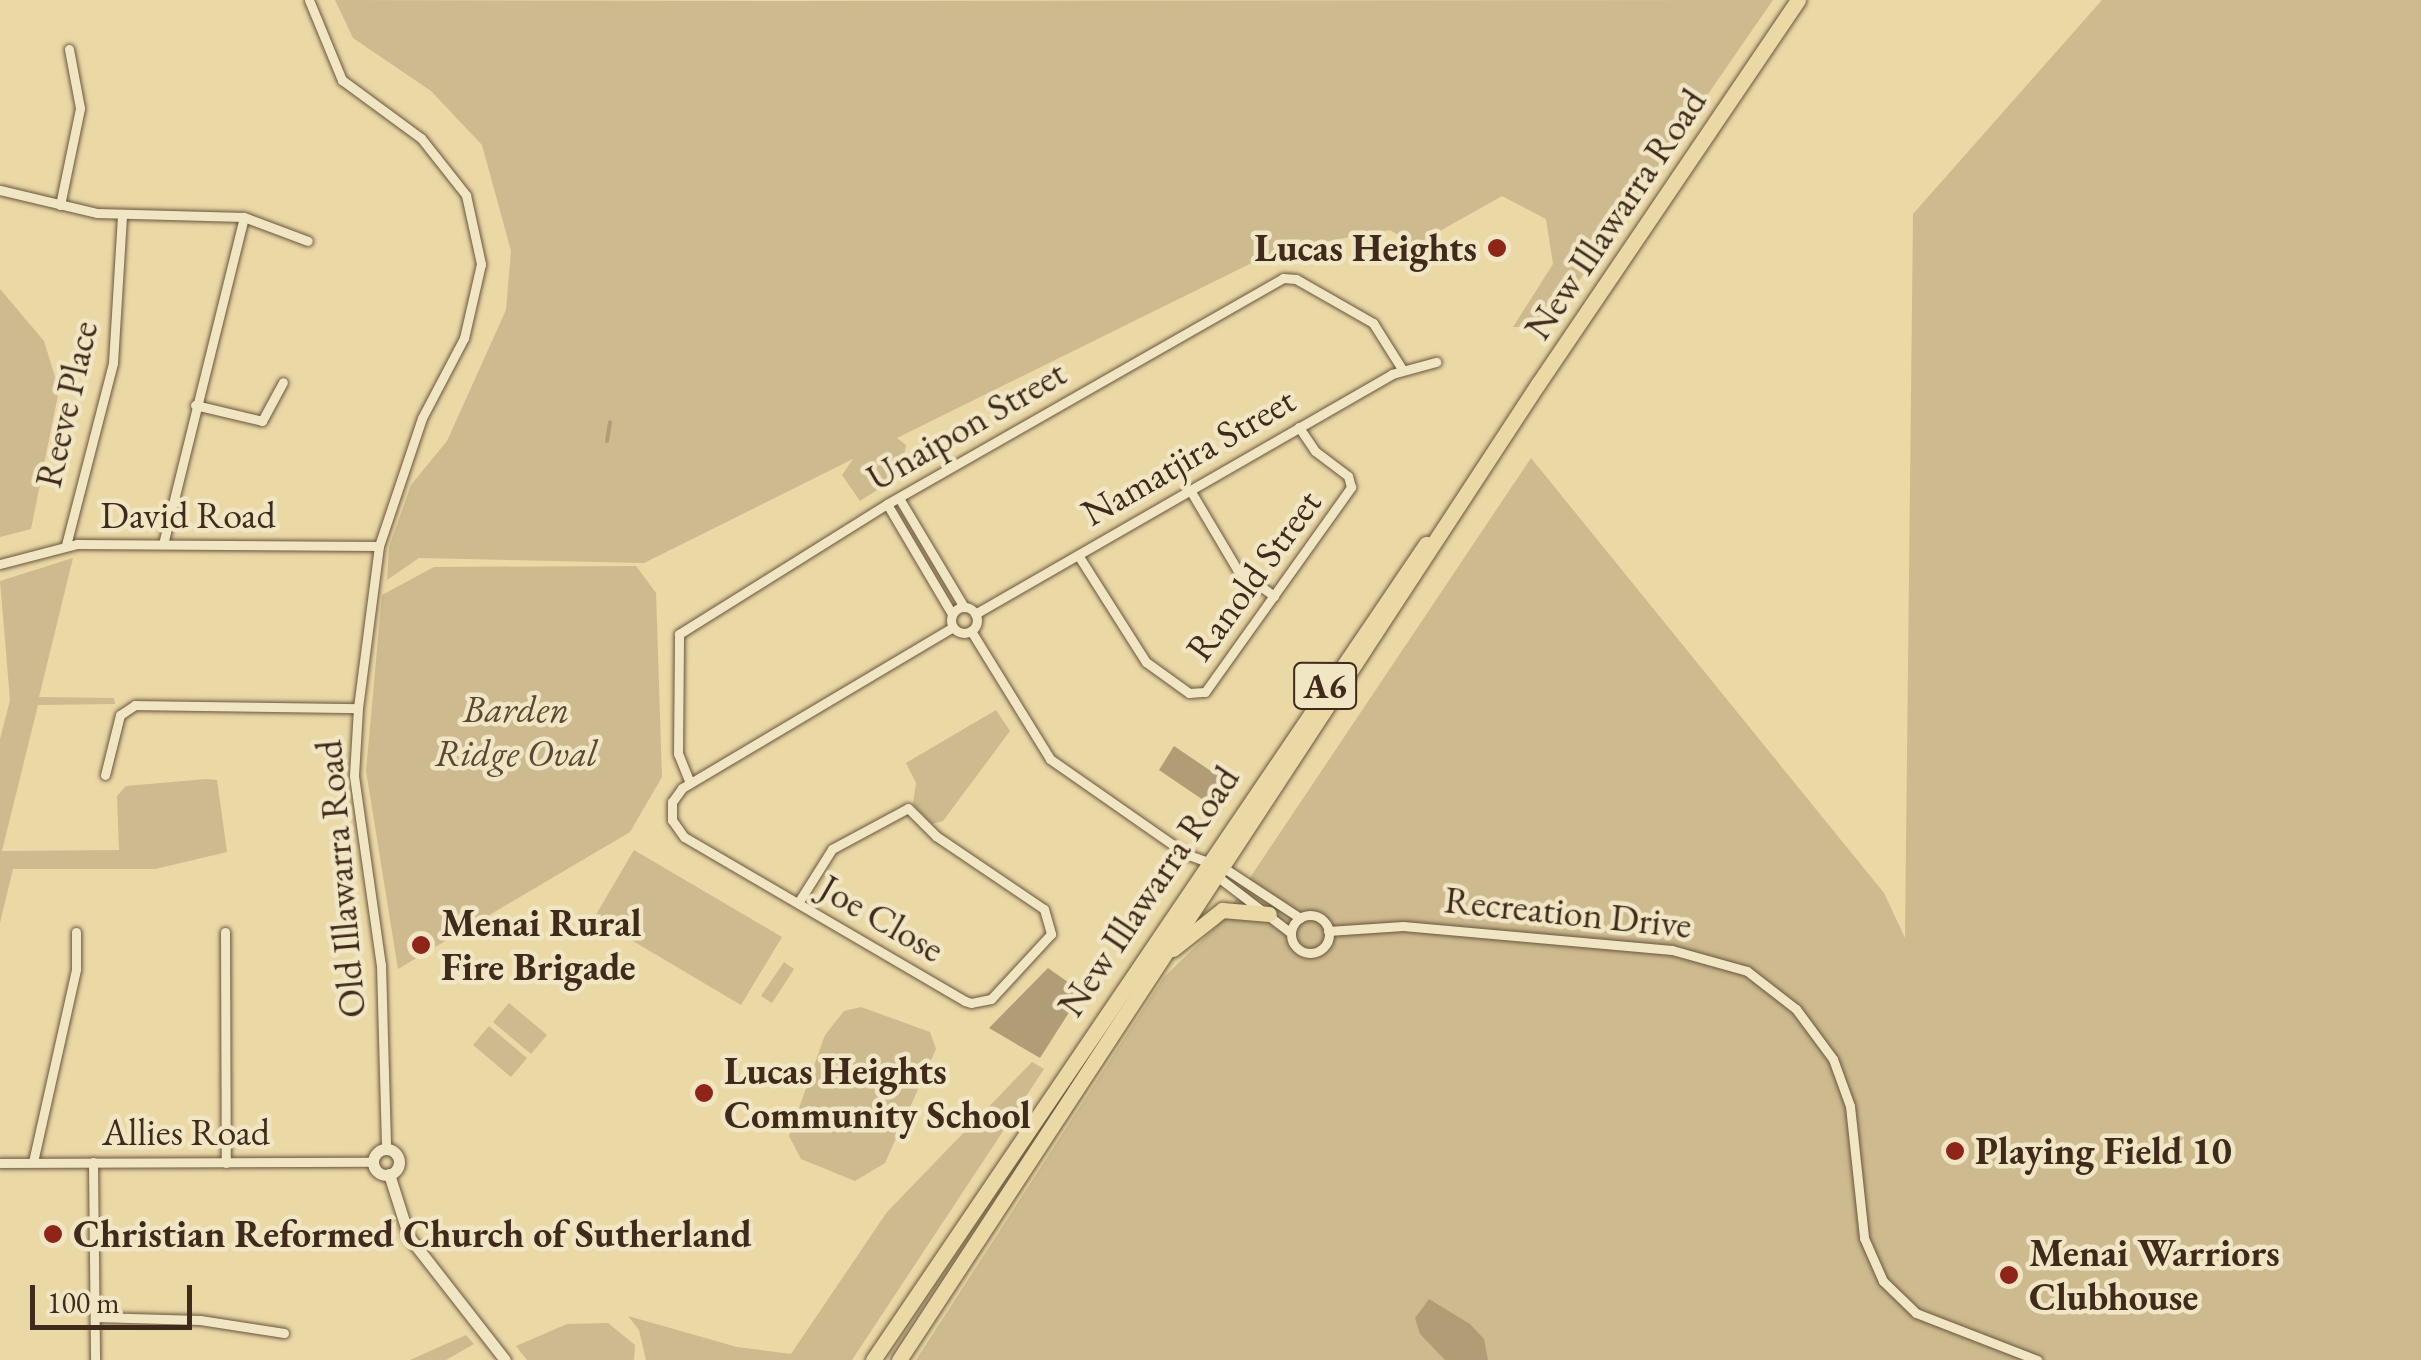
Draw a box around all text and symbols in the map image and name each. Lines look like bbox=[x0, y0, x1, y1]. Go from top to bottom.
street label: New Illawarra Road bbox=[1514, 80, 1716, 348]
place label: Lucas Heights bbox=[1254, 225, 1477, 271]
marker: Lucas Heights bbox=[1486, 237, 1508, 259]
street label: Reeve Place bbox=[25, 316, 107, 492]
street label: Unaipon Street bbox=[858, 350, 1074, 500]
street label: Namatjira Street bbox=[1073, 377, 1303, 535]
street label: Ranold Street bbox=[1176, 481, 1330, 669]
street label: David Road bbox=[100, 492, 276, 538]
road number: A6 bbox=[1292, 656, 1358, 716]
park label: Barden Ridge Oval bbox=[434, 686, 598, 776]
street label: Old Illawarra Road bbox=[305, 738, 375, 1020]
street label: New Illawarra Road bbox=[1047, 757, 1249, 1025]
street label: Joe Close bbox=[812, 864, 952, 972]
street label: Recreation Drive bbox=[1442, 876, 1694, 948]
place label: Menai Rural Fire Brigade bbox=[441, 900, 642, 989]
marker: Menai Rural Fire Brigade bbox=[410, 934, 432, 956]
place label: Lucas Heights Community School bbox=[724, 1048, 1031, 1138]
marker: Lucas Heights Community School bbox=[693, 1082, 715, 1104]
street label: Allies Road bbox=[102, 1109, 270, 1155]
place label: Playing Field 10 bbox=[1975, 1128, 2232, 1174]
marker: Playing Field 10 bbox=[1944, 1140, 1966, 1162]
place label: Christian Reformed Church of Sutherland bbox=[73, 1211, 752, 1257]
marker: Christian Reformed Church of Sutherland bbox=[42, 1223, 64, 1245]
place label: Menai Warriors Clubhouse bbox=[2029, 1230, 2280, 1320]
marker: Menai Warriors Clubhouse bbox=[1998, 1264, 2020, 1286]
scale bar bbox=[35, 1265, 198, 1327]
text: 100 m bbox=[47, 1283, 120, 1322]

